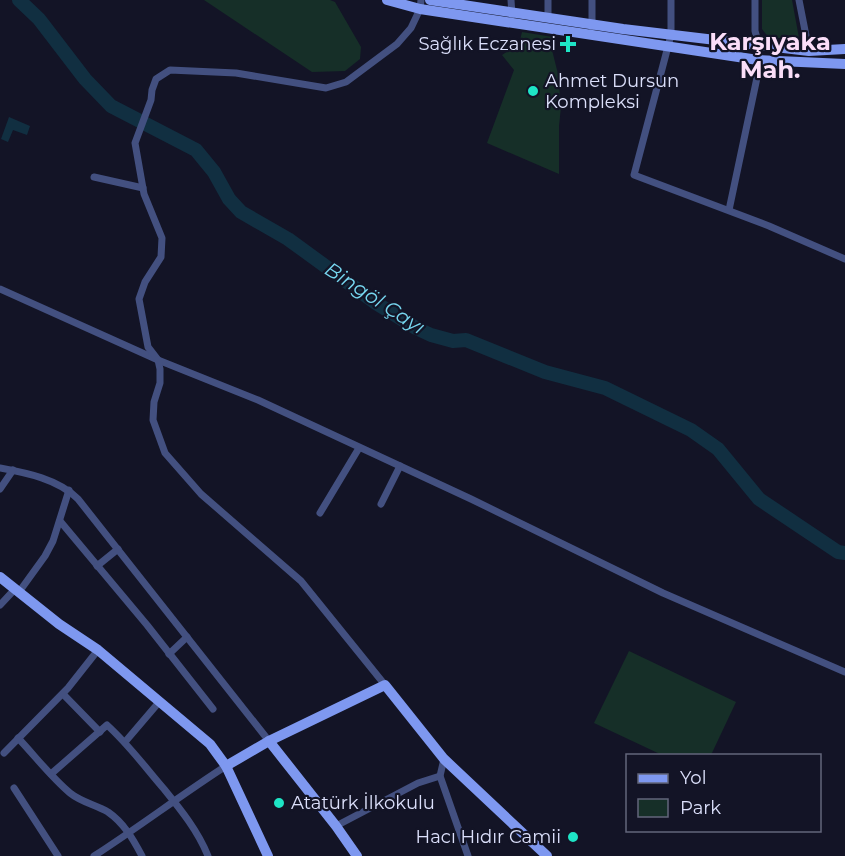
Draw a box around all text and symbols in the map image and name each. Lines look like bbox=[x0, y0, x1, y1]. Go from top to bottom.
district label: Karşıyaka Mah. bbox=[709, 27, 831, 84]
place label: Sağlık Eczanesi bbox=[418, 33, 556, 55]
marker: Sağlık Eczanesi bbox=[561, 37, 575, 51]
place label: Ahmet Dursun Kompleksi bbox=[545, 70, 679, 113]
marker: Ahmet Dursun Kompleksi bbox=[526, 84, 540, 98]
water label: Bingöl Çayı bbox=[320, 257, 430, 339]
legend bbox=[626, 754, 821, 832]
text: Yol bbox=[680, 767, 706, 789]
place label: Atatürk İlkokulu bbox=[291, 792, 435, 814]
marker: Atatürk İlkokulu bbox=[272, 796, 286, 810]
text: Park bbox=[680, 797, 721, 819]
place label: Hacı Hıdır Camii bbox=[416, 826, 561, 848]
marker: Hacı Hıdır Camii bbox=[566, 830, 580, 844]

